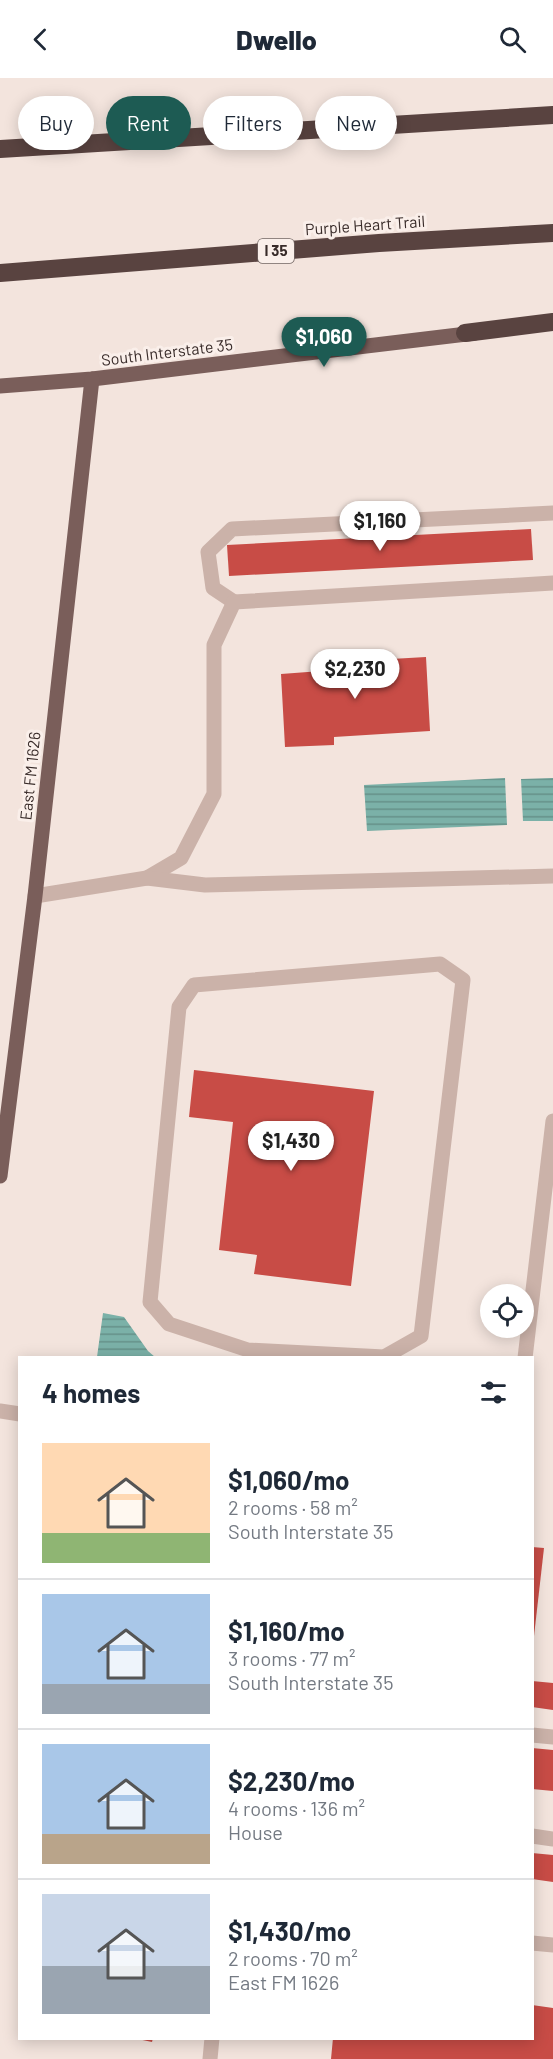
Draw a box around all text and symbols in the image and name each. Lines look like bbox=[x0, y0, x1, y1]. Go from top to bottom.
icon: back bbox=[24, 23, 57, 56]
text: Dwello bbox=[236, 23, 317, 55]
icon: search bbox=[496, 23, 529, 56]
chip: Buy bbox=[18, 96, 94, 150]
chip: Rent bbox=[106, 96, 191, 150]
chip: Filters bbox=[203, 96, 303, 150]
chip: New bbox=[315, 96, 397, 150]
street label: Purple Heart Trail bbox=[304, 211, 426, 238]
road number: I 35 bbox=[258, 239, 294, 263]
pin: $1,060 bbox=[275, 317, 373, 368]
text: $1,060 bbox=[296, 324, 352, 348]
street label: South Interstate 35 bbox=[100, 334, 234, 369]
pin: $1,160 bbox=[331, 501, 429, 552]
text: $1,160 bbox=[353, 508, 407, 532]
pin: $2,230 bbox=[306, 649, 404, 700]
text: $2,230 bbox=[324, 656, 386, 680]
street label: East FM 1626 bbox=[15, 731, 44, 821]
pin: $1,430 bbox=[242, 1121, 340, 1172]
text: $1,430 bbox=[262, 1128, 320, 1152]
map controls bbox=[480, 1284, 534, 1338]
button: locate bbox=[480, 1284, 534, 1338]
icon: filters bbox=[477, 1376, 510, 1409]
text: 4 homes bbox=[42, 1377, 140, 1408]
text: $1,060/mo bbox=[228, 1464, 350, 1495]
icon: home bbox=[90, 1467, 162, 1539]
text: 2 rooms · 58 m² bbox=[228, 1495, 358, 1519]
text: South Interstate 35 bbox=[228, 1519, 393, 1543]
text: $1,160/mo bbox=[228, 1615, 345, 1646]
icon: home bbox=[90, 1618, 162, 1690]
text: 3 rooms · 77 m² bbox=[228, 1646, 356, 1670]
text: South Interstate 35 bbox=[228, 1670, 393, 1694]
text: $2,230/mo bbox=[228, 1765, 355, 1796]
icon: home bbox=[90, 1768, 162, 1840]
text: 4 rooms · 136 m² bbox=[228, 1796, 365, 1820]
text: House bbox=[228, 1820, 283, 1844]
text: $1,430/mo bbox=[228, 1915, 351, 1946]
icon: home bbox=[90, 1918, 162, 1990]
text: 2 rooms · 70 m² bbox=[228, 1946, 358, 1970]
text: East FM 1626 bbox=[228, 1970, 339, 1994]

